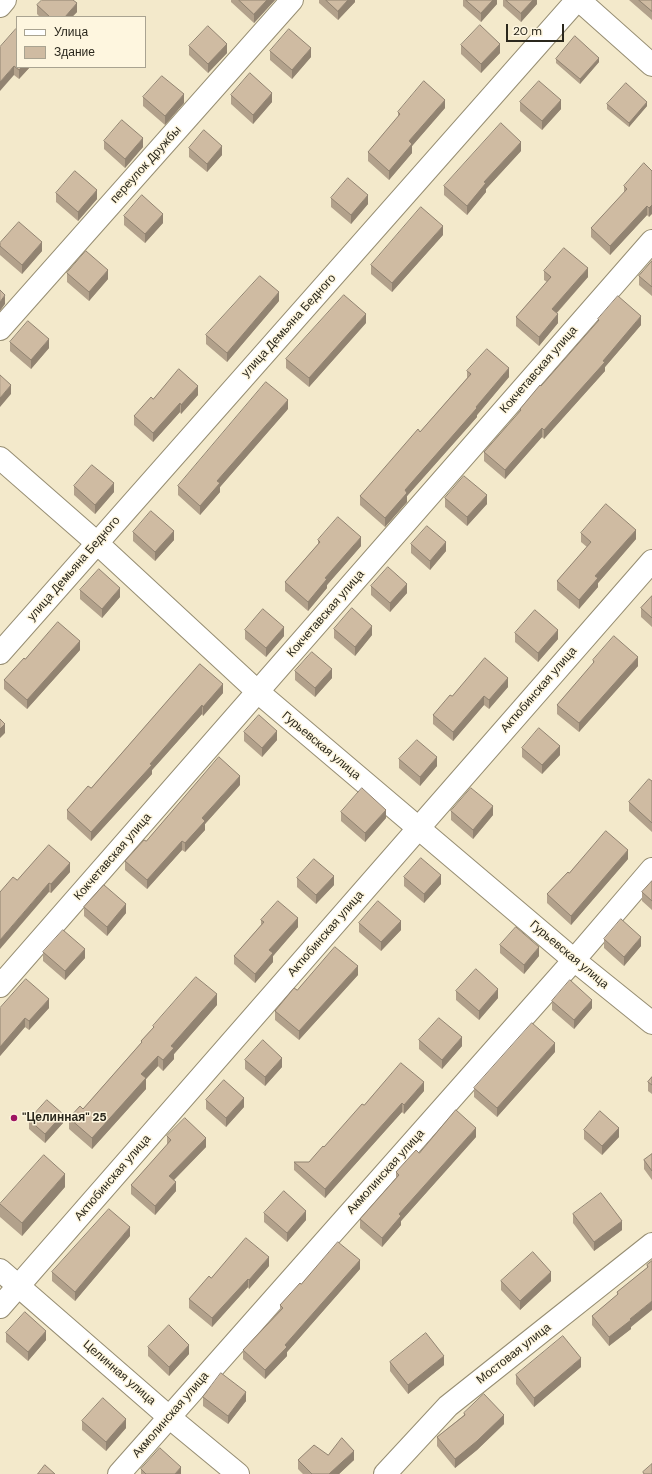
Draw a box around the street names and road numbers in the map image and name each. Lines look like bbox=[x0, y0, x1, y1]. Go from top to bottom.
street label: переулок Дружбы bbox=[108, 123, 184, 207]
street label: улица Демьяна Бедного bbox=[239, 271, 339, 381]
street label: Кокчетавская улица bbox=[497, 324, 581, 416]
street label: улица Демьяна Бедного bbox=[25, 514, 123, 624]
street label: Кокчетавская улица bbox=[284, 568, 368, 660]
street label: Актюбинская улица bbox=[498, 644, 580, 736]
street label: Гурьевская улица bbox=[279, 709, 363, 783]
street label: Кокчетавская улица bbox=[71, 811, 155, 903]
street label: Актюбинская улица bbox=[285, 888, 367, 980]
street label: Гурьевская улица bbox=[527, 918, 611, 992]
street label: Акмолинская улица bbox=[344, 1127, 428, 1217]
street label: Актюбинская улица bbox=[72, 1132, 154, 1224]
street label: Мостовая улица bbox=[474, 1320, 554, 1388]
street label: Целинная улица bbox=[80, 1338, 158, 1408]
street label: Акмолинская улица bbox=[130, 1369, 212, 1461]

